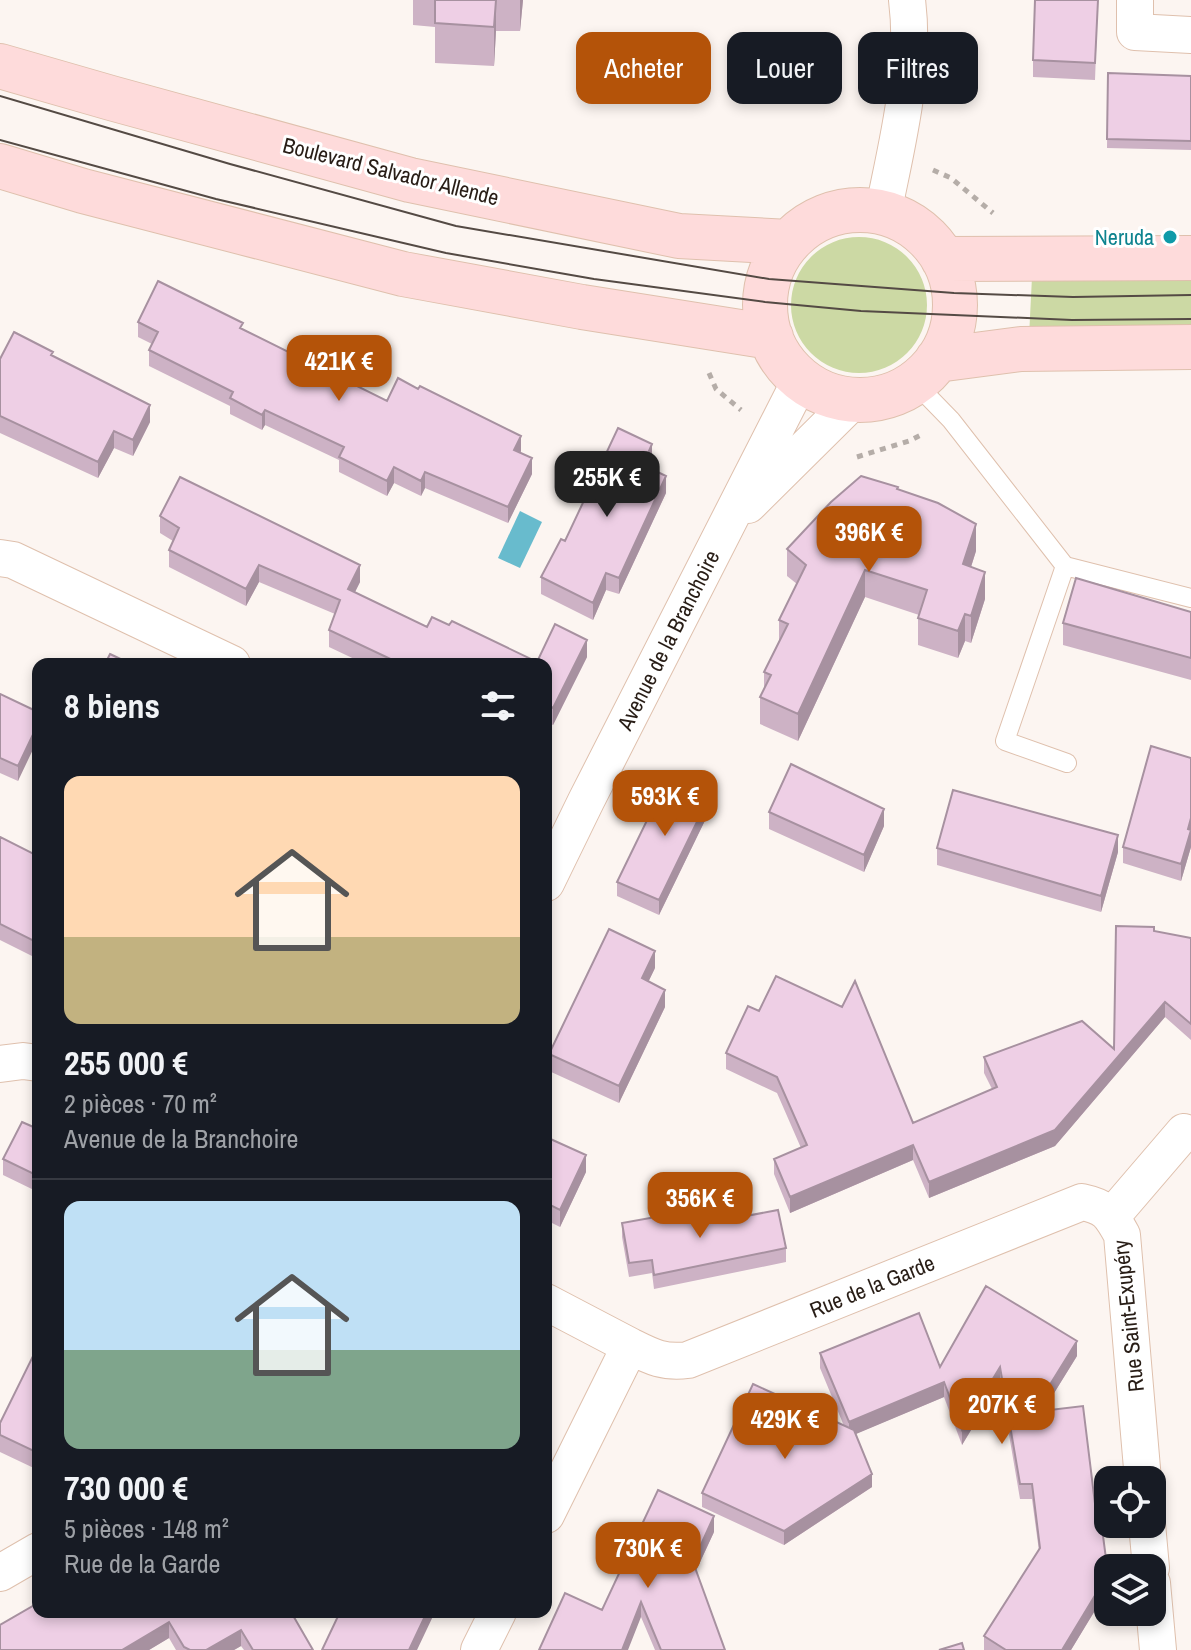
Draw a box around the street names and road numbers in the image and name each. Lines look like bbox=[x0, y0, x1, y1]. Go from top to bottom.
street label: Boulevard Salvador Allende bbox=[280, 130, 502, 212]
street label: Avenue de la Branchoire bbox=[609, 545, 726, 736]
street label: Rue Saint-Exupéry bbox=[1105, 1239, 1151, 1393]
street label: Rue de la Garde bbox=[805, 1247, 939, 1325]

